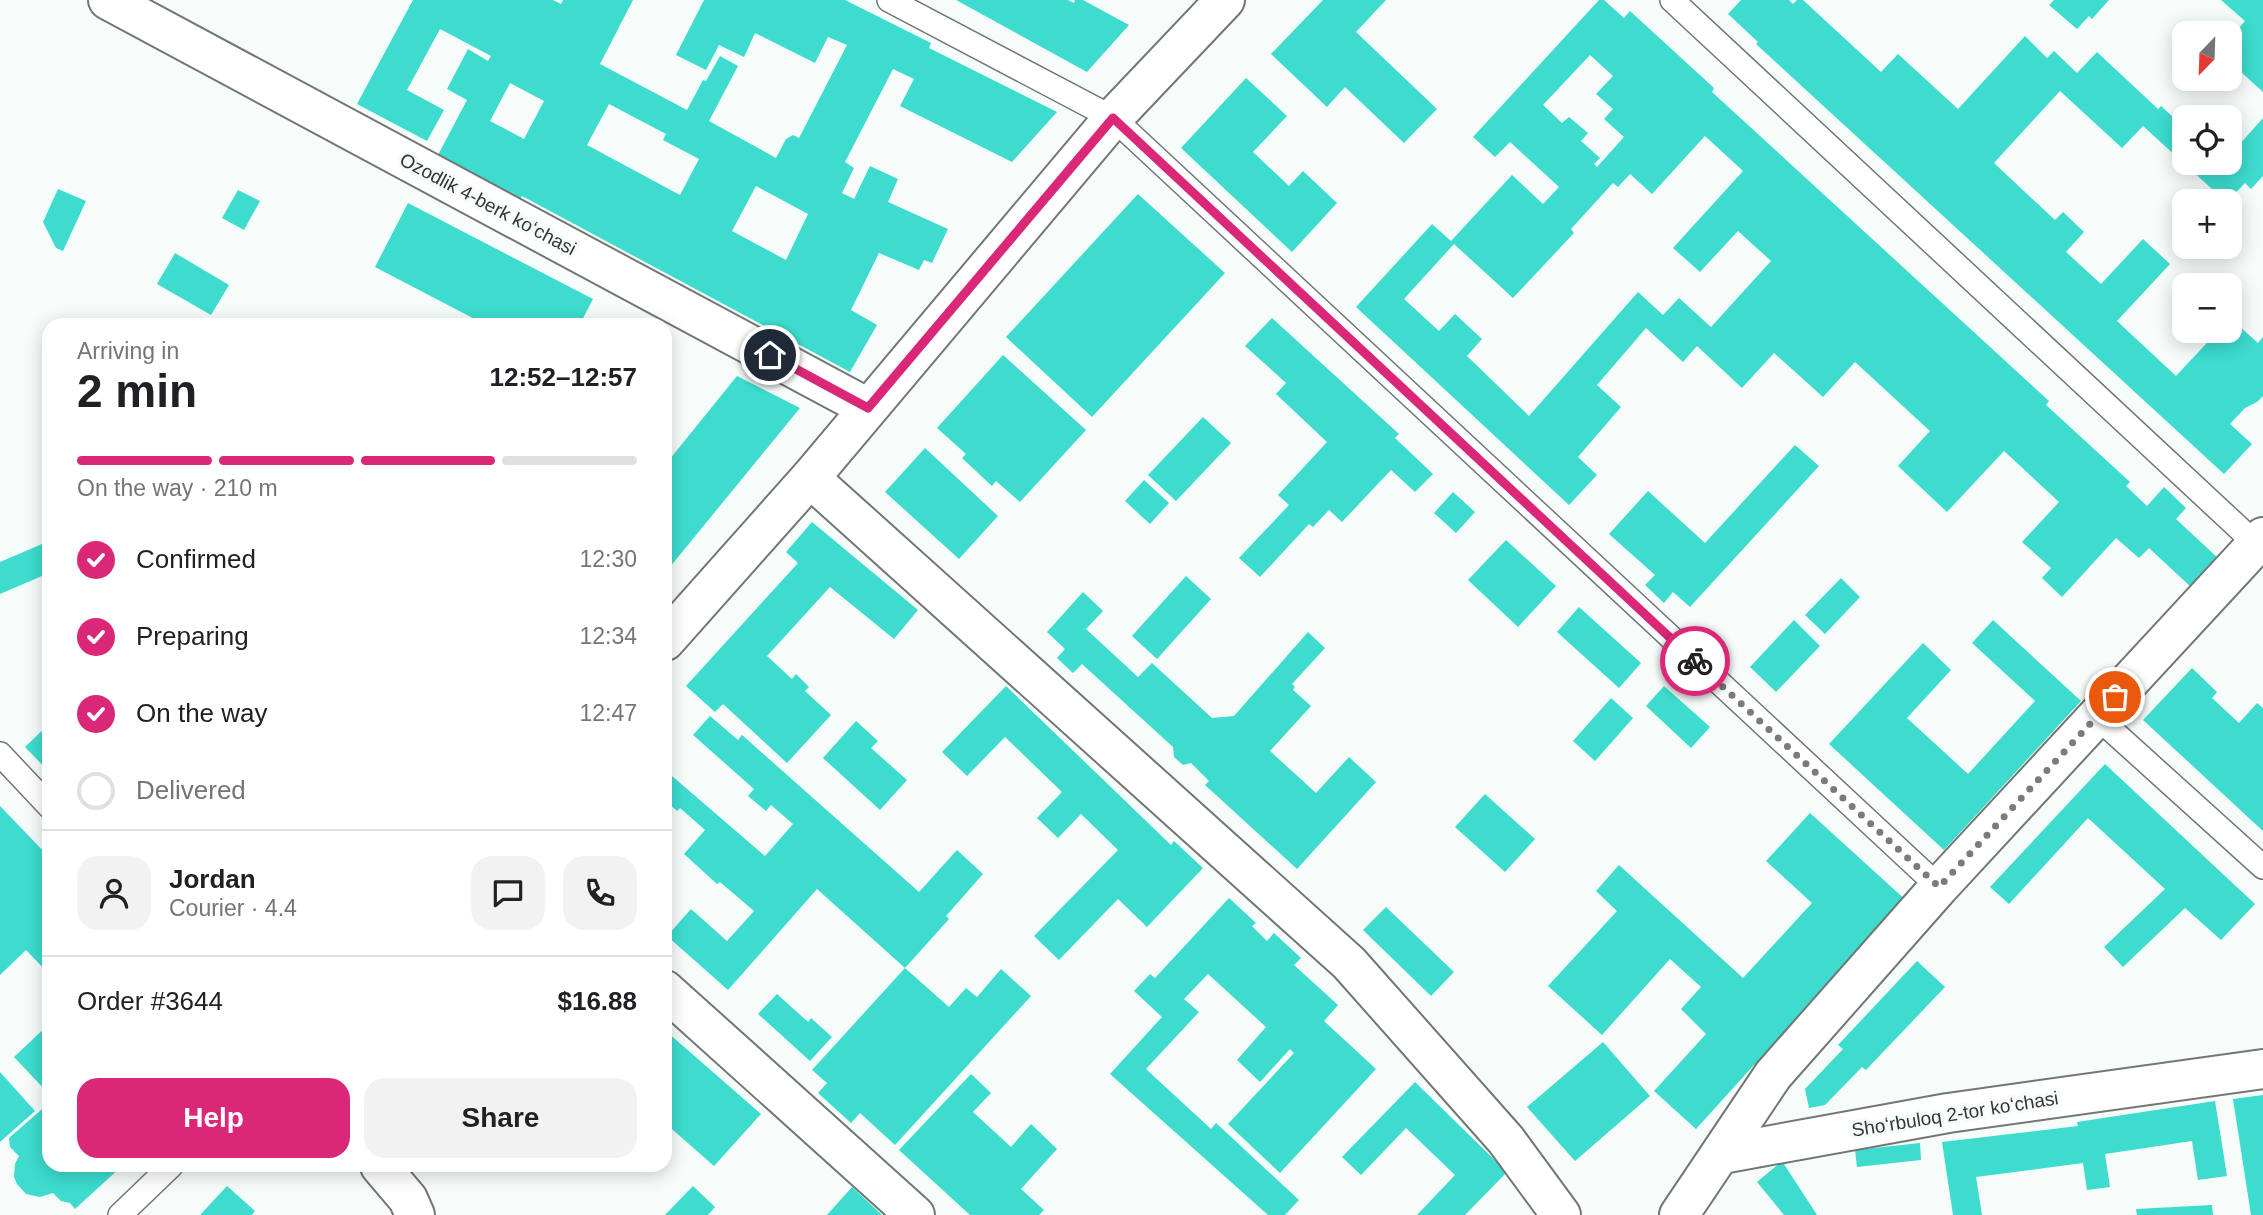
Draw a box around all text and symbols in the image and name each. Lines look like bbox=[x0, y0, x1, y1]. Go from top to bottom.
north arrow bbox=[2172, 21, 2242, 91]
map controls bbox=[2172, 21, 2242, 343]
button: locate bbox=[2172, 105, 2242, 175]
street label: Ozodlik 4-berk koʻchasi bbox=[396, 149, 580, 259]
button: + bbox=[2172, 189, 2242, 259]
button: − bbox=[2172, 273, 2242, 343]
pin bbox=[740, 325, 800, 385]
icon: home bbox=[751, 336, 789, 374]
text: Arriving in bbox=[77, 338, 179, 364]
text: 12:52–12:57 bbox=[490, 362, 637, 392]
text: 2 min bbox=[77, 365, 197, 417]
text: On the way · 210 m bbox=[77, 475, 278, 501]
icon: check bbox=[77, 541, 115, 579]
text: Confirmed bbox=[136, 544, 256, 574]
text: 12:30 bbox=[579, 546, 637, 572]
icon: check bbox=[77, 618, 115, 656]
text: Preparing bbox=[136, 621, 249, 651]
text: 12:34 bbox=[579, 623, 637, 649]
courier bbox=[1660, 626, 1730, 696]
icon: bike bbox=[1676, 642, 1714, 680]
pin bbox=[2085, 667, 2145, 727]
icon: bag bbox=[2096, 678, 2134, 716]
icon: check bbox=[77, 695, 115, 733]
text: On the way bbox=[136, 698, 268, 728]
text: 12:47 bbox=[579, 700, 637, 726]
text: Delivered bbox=[136, 775, 246, 805]
button: person bbox=[77, 856, 151, 930]
button: chat bbox=[471, 856, 545, 930]
button: phone bbox=[563, 856, 637, 930]
text: Jordan bbox=[169, 864, 256, 894]
text: Courier · 4.4 bbox=[169, 895, 297, 921]
text: Order #3644 bbox=[77, 986, 223, 1016]
text: $16.88 bbox=[557, 986, 637, 1016]
button: Help bbox=[77, 1078, 350, 1158]
button: Share bbox=[364, 1078, 637, 1158]
street label: Shoʻrbuloq 2-tor koʻchasi bbox=[1850, 1087, 2060, 1141]

